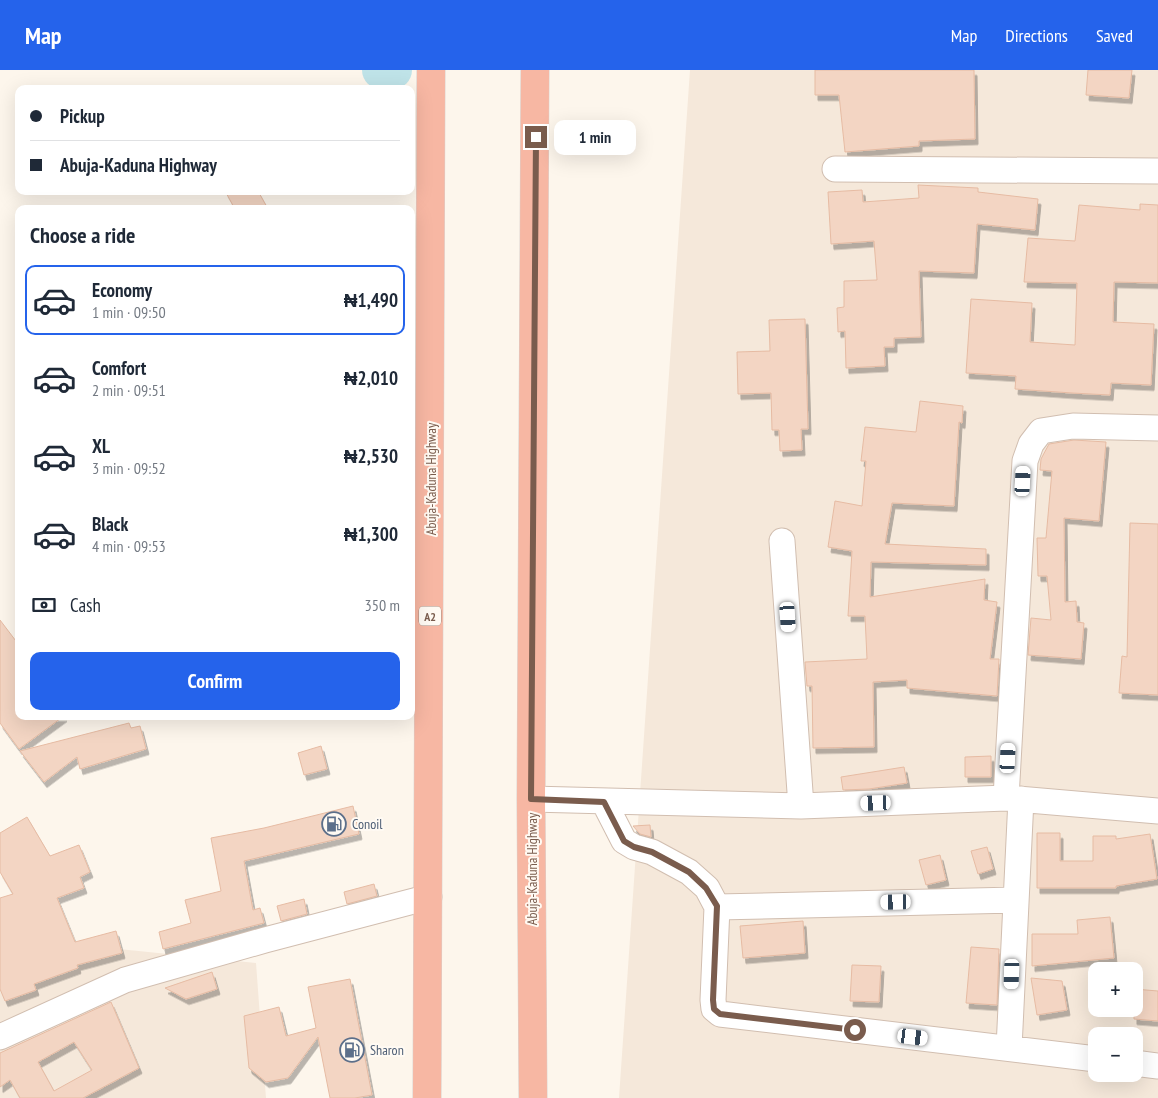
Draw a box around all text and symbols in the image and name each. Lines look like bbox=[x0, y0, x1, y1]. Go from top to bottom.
text: Map bbox=[25, 20, 62, 51]
text: Map bbox=[951, 24, 977, 47]
text: Directions bbox=[1005, 24, 1068, 47]
text: Saved bbox=[1096, 24, 1133, 47]
text: Pickup bbox=[60, 104, 105, 128]
callout: 1 min bbox=[554, 120, 636, 154]
route end bbox=[525, 126, 547, 148]
text: 1 min bbox=[579, 127, 611, 147]
text: Abuja-Kaduna Highway bbox=[60, 153, 217, 177]
text: Choose a ride bbox=[30, 221, 135, 249]
icon: car bbox=[32, 278, 77, 323]
text: Economy bbox=[92, 278, 152, 302]
text: ₦1,490 bbox=[344, 288, 398, 312]
text: 1 min · 09:50 bbox=[92, 302, 166, 322]
icon: car bbox=[32, 356, 77, 401]
text: Comfort bbox=[92, 356, 146, 380]
text: ₦2,010 bbox=[344, 366, 398, 390]
text: 2 min · 09:51 bbox=[92, 380, 166, 400]
street label: Abuja-Kaduna Highway bbox=[422, 422, 440, 535]
icon: car bbox=[32, 434, 77, 479]
text: XL bbox=[92, 434, 110, 458]
text: ₦2,530 bbox=[344, 444, 398, 468]
text: 3 min · 09:52 bbox=[92, 458, 166, 478]
car bbox=[1014, 466, 1031, 496]
icon: car bbox=[32, 512, 77, 557]
text: Black bbox=[92, 512, 128, 536]
text: ₦1,300 bbox=[344, 522, 398, 546]
text: 4 min · 09:53 bbox=[92, 536, 166, 556]
icon: cash bbox=[30, 591, 58, 619]
text: Cash bbox=[70, 593, 101, 617]
text: 350 m bbox=[365, 595, 400, 615]
car bbox=[779, 602, 796, 632]
road number: A2 bbox=[419, 606, 441, 626]
button: Confirm bbox=[30, 652, 400, 710]
car bbox=[999, 743, 1016, 773]
car bbox=[860, 795, 891, 811]
fuel station icon: Conoil bbox=[321, 811, 347, 837]
street label: Abuja-Kaduna Highway bbox=[523, 812, 541, 925]
place label: Conoil bbox=[352, 815, 383, 833]
car bbox=[880, 894, 911, 910]
car bbox=[1003, 959, 1020, 989]
map controls bbox=[1088, 962, 1143, 1082]
button: + bbox=[1088, 962, 1143, 1017]
route start bbox=[844, 1019, 866, 1041]
button: − bbox=[1088, 1027, 1143, 1082]
car bbox=[897, 1028, 928, 1046]
fuel station icon: Sharon bbox=[339, 1037, 365, 1063]
place label: Sharon bbox=[370, 1041, 404, 1059]

